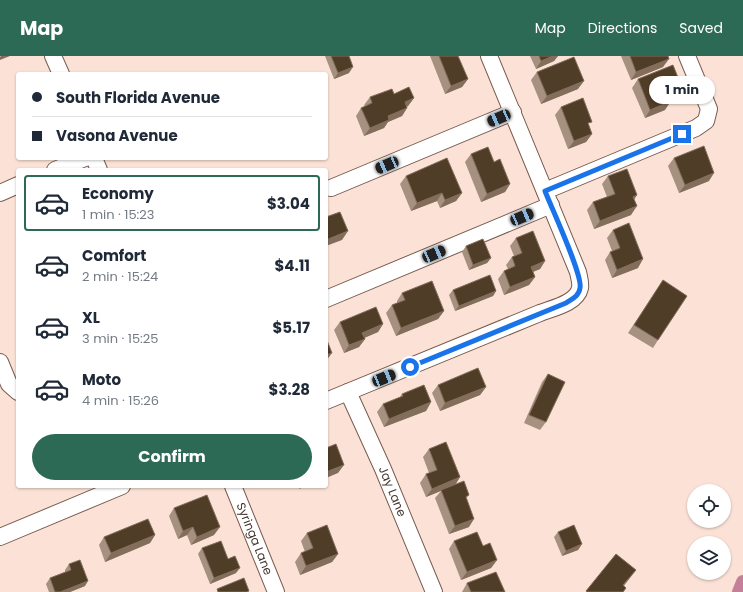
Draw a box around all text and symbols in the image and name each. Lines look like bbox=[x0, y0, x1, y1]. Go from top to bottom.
text: Map bbox=[20, 15, 63, 42]
text: Map bbox=[535, 18, 566, 38]
text: Directions bbox=[588, 18, 657, 38]
text: Saved bbox=[679, 18, 723, 38]
callout: 1 min bbox=[649, 76, 715, 104]
text: 1 min bbox=[665, 80, 699, 99]
text: South Florida Avenue bbox=[56, 87, 220, 108]
car bbox=[486, 108, 512, 128]
text: Vasona Avenue bbox=[56, 125, 178, 146]
route end bbox=[673, 125, 691, 143]
car bbox=[374, 155, 400, 175]
text: Economy bbox=[82, 183, 154, 204]
icon: car bbox=[34, 185, 70, 221]
text: $3.04 bbox=[267, 193, 310, 214]
text: 1 min · 15:23 bbox=[82, 205, 154, 224]
car bbox=[509, 207, 535, 227]
car bbox=[421, 244, 447, 264]
text: Comfort bbox=[82, 245, 146, 266]
icon: car bbox=[34, 247, 70, 283]
text: $4.11 bbox=[274, 255, 310, 276]
text: 2 min · 15:24 bbox=[82, 267, 158, 286]
text: XL bbox=[82, 307, 100, 328]
icon: car bbox=[34, 309, 70, 345]
text: $5.17 bbox=[272, 317, 310, 338]
text: 3 min · 15:25 bbox=[82, 329, 158, 348]
route start bbox=[401, 358, 419, 376]
car bbox=[371, 368, 397, 388]
text: Moto bbox=[82, 369, 121, 390]
icon: car bbox=[34, 371, 70, 407]
text: $3.28 bbox=[269, 379, 310, 400]
text: 4 min · 15:26 bbox=[82, 391, 159, 410]
button: Confirm bbox=[32, 434, 312, 480]
street label: Jay Lane bbox=[375, 464, 411, 519]
map controls bbox=[687, 484, 731, 580]
button: locate bbox=[687, 484, 731, 528]
street label: Syringa Lane bbox=[233, 500, 277, 577]
button: layers bbox=[687, 536, 731, 580]

